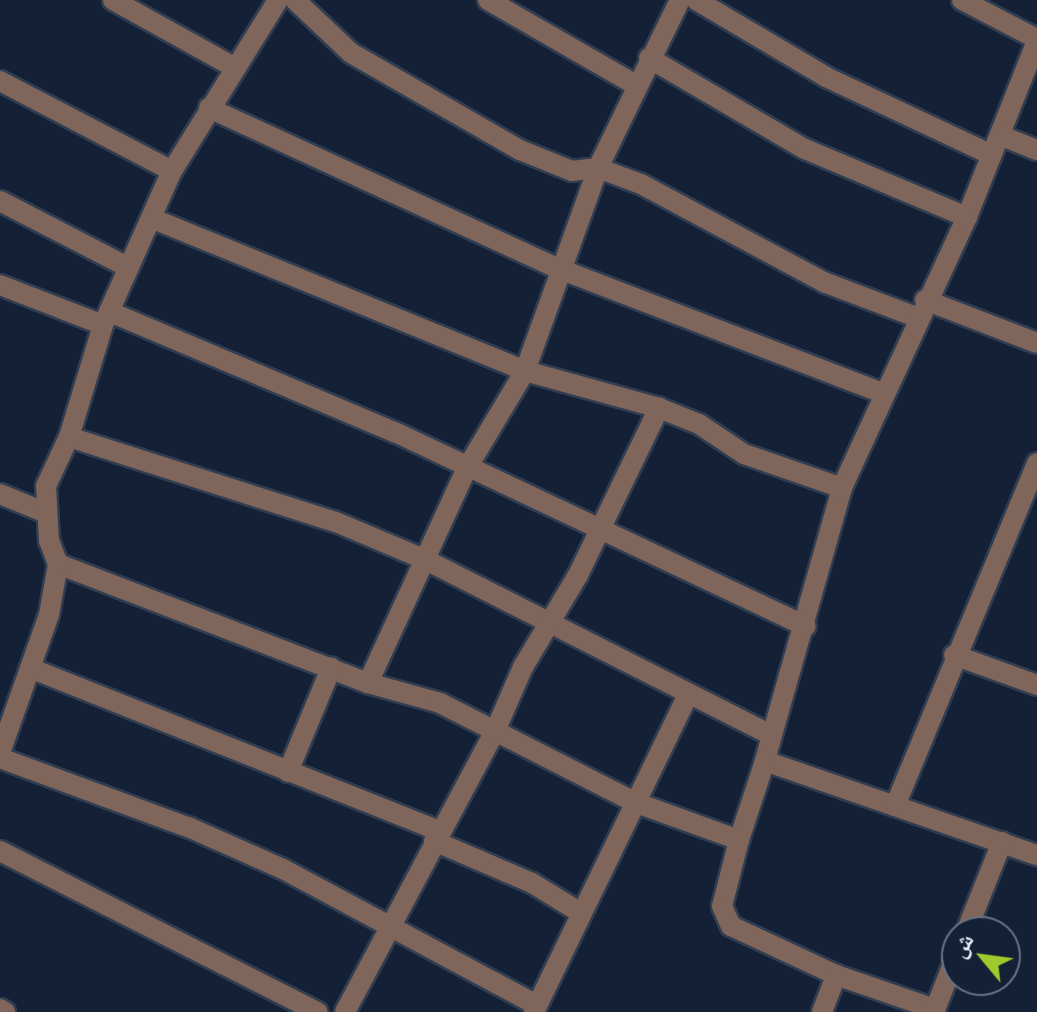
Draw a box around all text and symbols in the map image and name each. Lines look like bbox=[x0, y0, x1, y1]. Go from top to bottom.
north arrow bbox=[941, 916, 1021, 996]
text: ش bbox=[944, 928, 980, 962]

